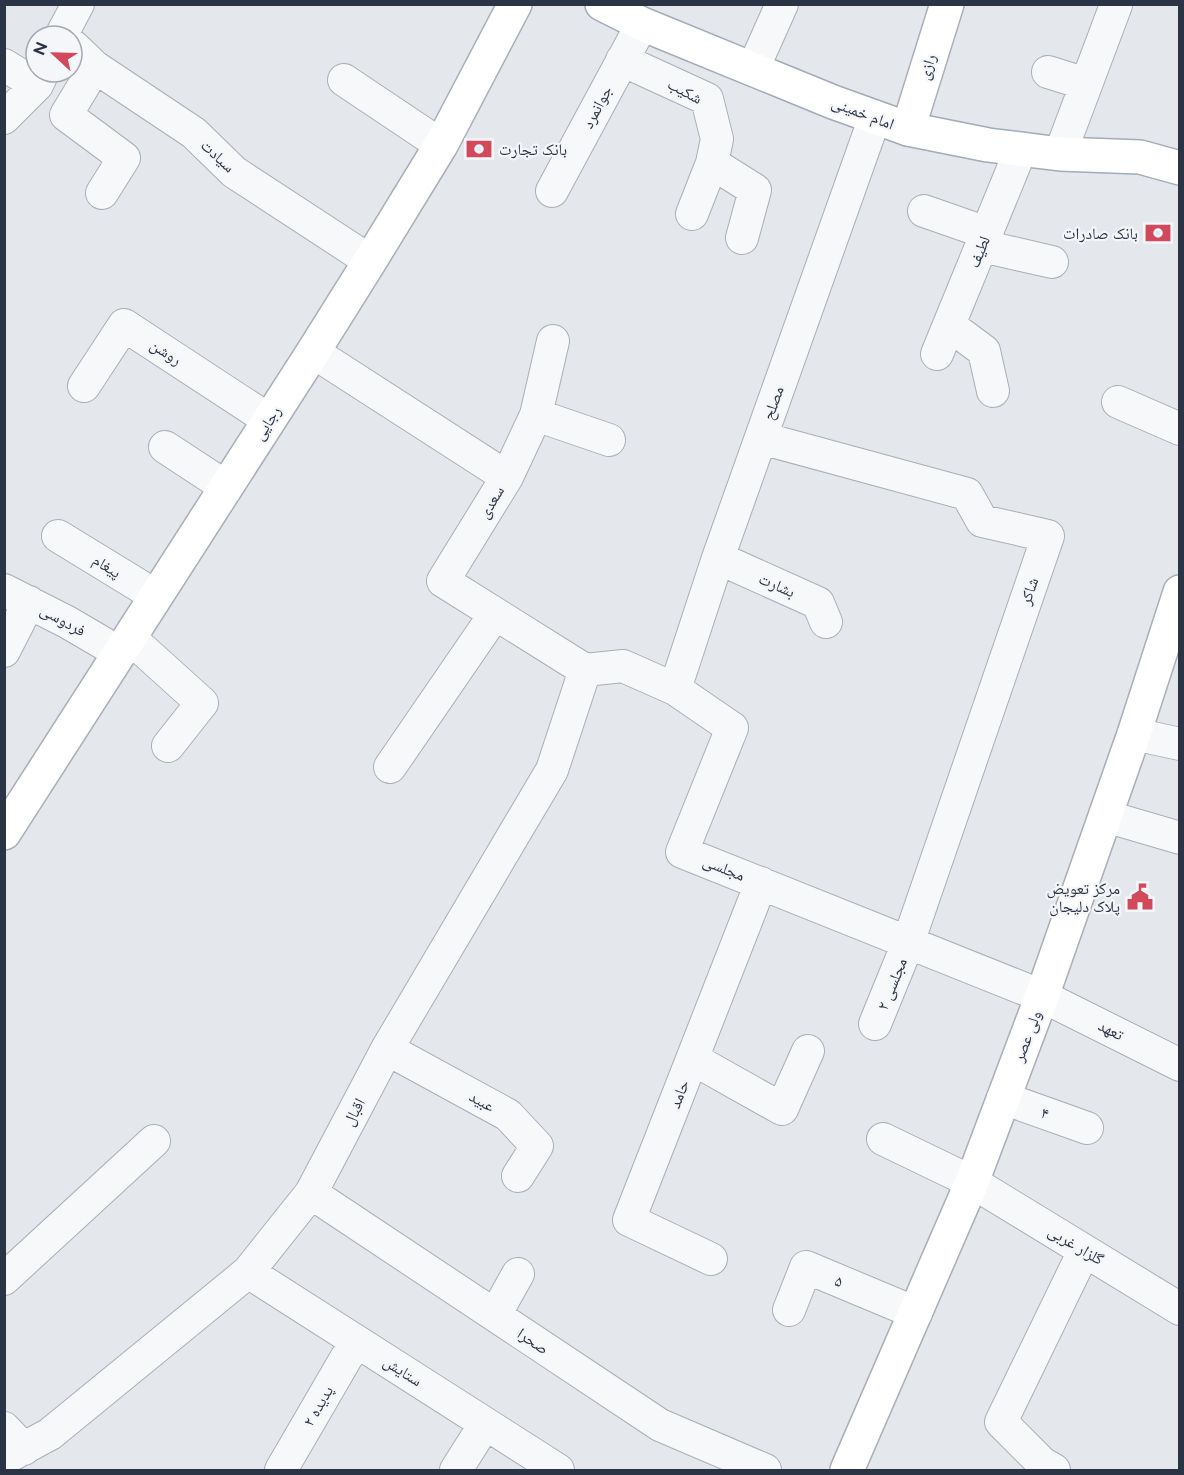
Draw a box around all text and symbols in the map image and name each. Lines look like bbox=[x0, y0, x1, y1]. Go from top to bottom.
north arrow bbox=[24, 24, 84, 84]
text: N bbox=[29, 39, 52, 58]
street label: رازی bbox=[914, 52, 941, 83]
street label: شکیب bbox=[664, 74, 706, 108]
street label: جوانمرد bbox=[578, 82, 616, 132]
street label: امام خمینی bbox=[829, 92, 897, 134]
bank icon: بانک تجارت bbox=[464, 134, 494, 164]
street label: سیادت bbox=[197, 136, 239, 176]
place label: بانک تجارت bbox=[499, 140, 567, 159]
bank icon: بانک صادرات bbox=[1143, 218, 1173, 248]
place label: بانک صادرات bbox=[1063, 224, 1138, 243]
street label: لطیف bbox=[964, 233, 994, 271]
street label: روشن bbox=[146, 335, 185, 370]
street label: مصلح bbox=[758, 384, 789, 423]
street label: رجایی bbox=[249, 402, 286, 444]
street label: سعدی bbox=[474, 482, 509, 522]
street label: پیغام bbox=[89, 550, 125, 583]
street label: بشارت bbox=[756, 569, 798, 601]
street label: شاکر bbox=[1015, 575, 1042, 608]
street label: فردوسی bbox=[37, 600, 89, 641]
street label: مجلسی bbox=[700, 851, 748, 886]
place label: مرکز تعویض پلاک دلیجان bbox=[1046, 879, 1120, 917]
public building icon: مرکز تعویض پلاک دلیجان bbox=[1125, 882, 1155, 912]
street label: مجلسی ۲ bbox=[873, 955, 912, 1013]
street label: ولی عصر bbox=[1008, 1008, 1046, 1065]
street label: تعهد bbox=[1095, 1016, 1127, 1044]
street label: حامد bbox=[665, 1077, 693, 1111]
street label: عبید bbox=[466, 1086, 498, 1116]
street label: اقبال bbox=[339, 1095, 370, 1130]
street label: ۴ bbox=[1038, 1103, 1052, 1123]
street label: گلزار غربی bbox=[1044, 1221, 1107, 1270]
street label: ۵ bbox=[832, 1271, 846, 1291]
street label: صحرا bbox=[514, 1324, 552, 1358]
street label: ستایش bbox=[380, 1352, 426, 1391]
street label: پدیده ۲ bbox=[299, 1382, 337, 1430]

